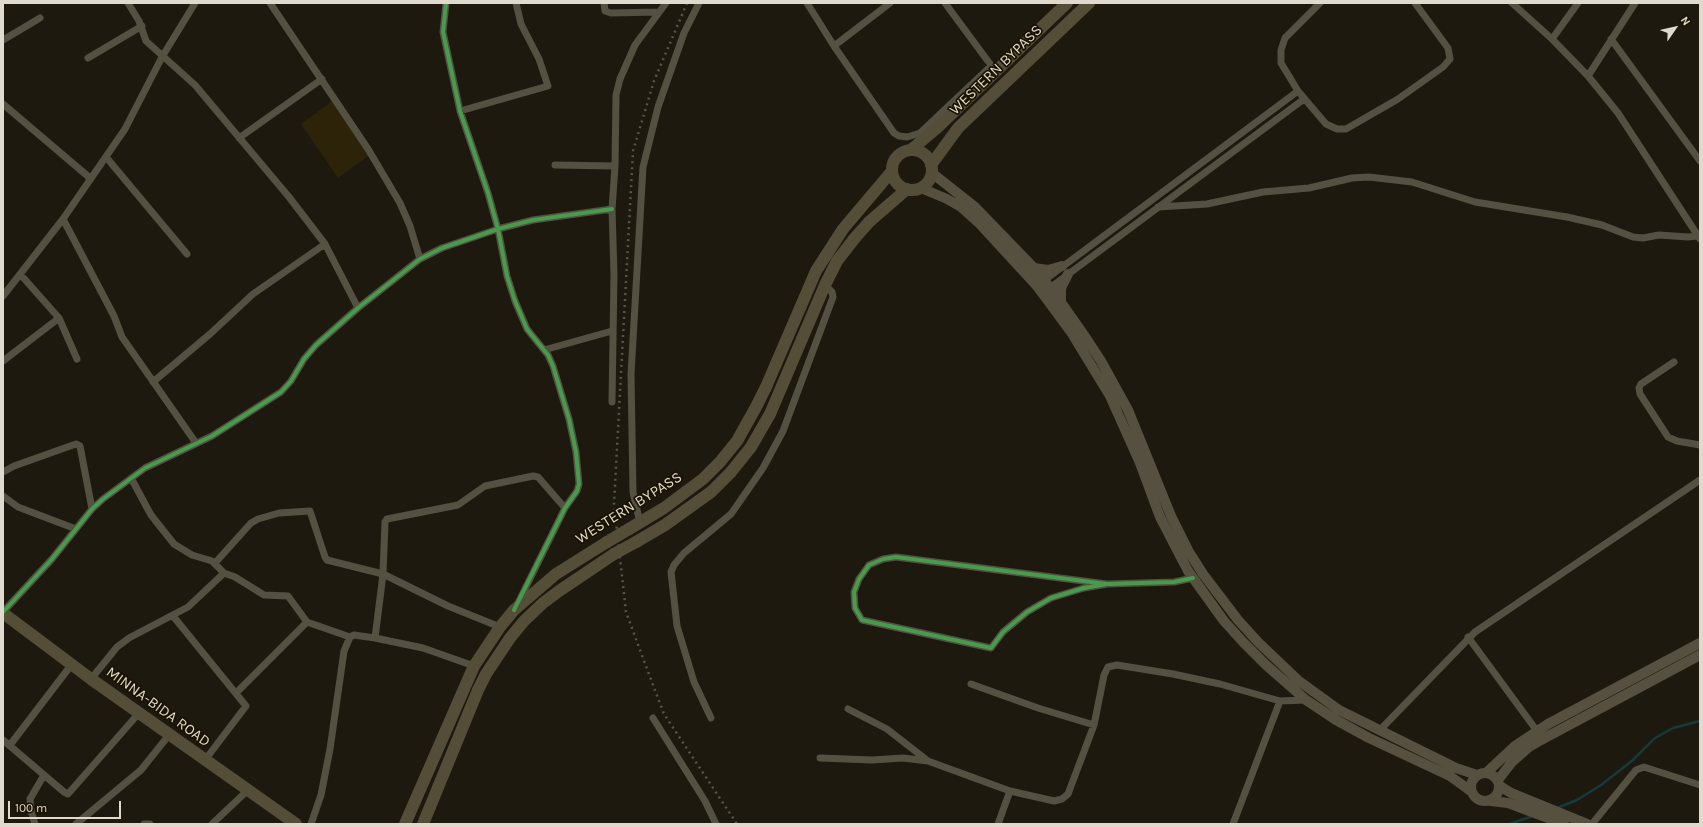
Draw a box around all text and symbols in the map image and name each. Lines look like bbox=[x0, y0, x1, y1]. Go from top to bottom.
north arrow bbox=[1655, 8, 1695, 48]
text: N bbox=[1678, 14, 1693, 28]
street label: WESTERN BYPASS bbox=[946, 21, 1046, 119]
street label: WESTERN BYPASS bbox=[573, 468, 685, 548]
street label: MINNA-BIDA ROAD bbox=[102, 663, 214, 751]
scale bar bbox=[10, 793, 123, 819]
text: 100 m bbox=[15, 801, 47, 815]

